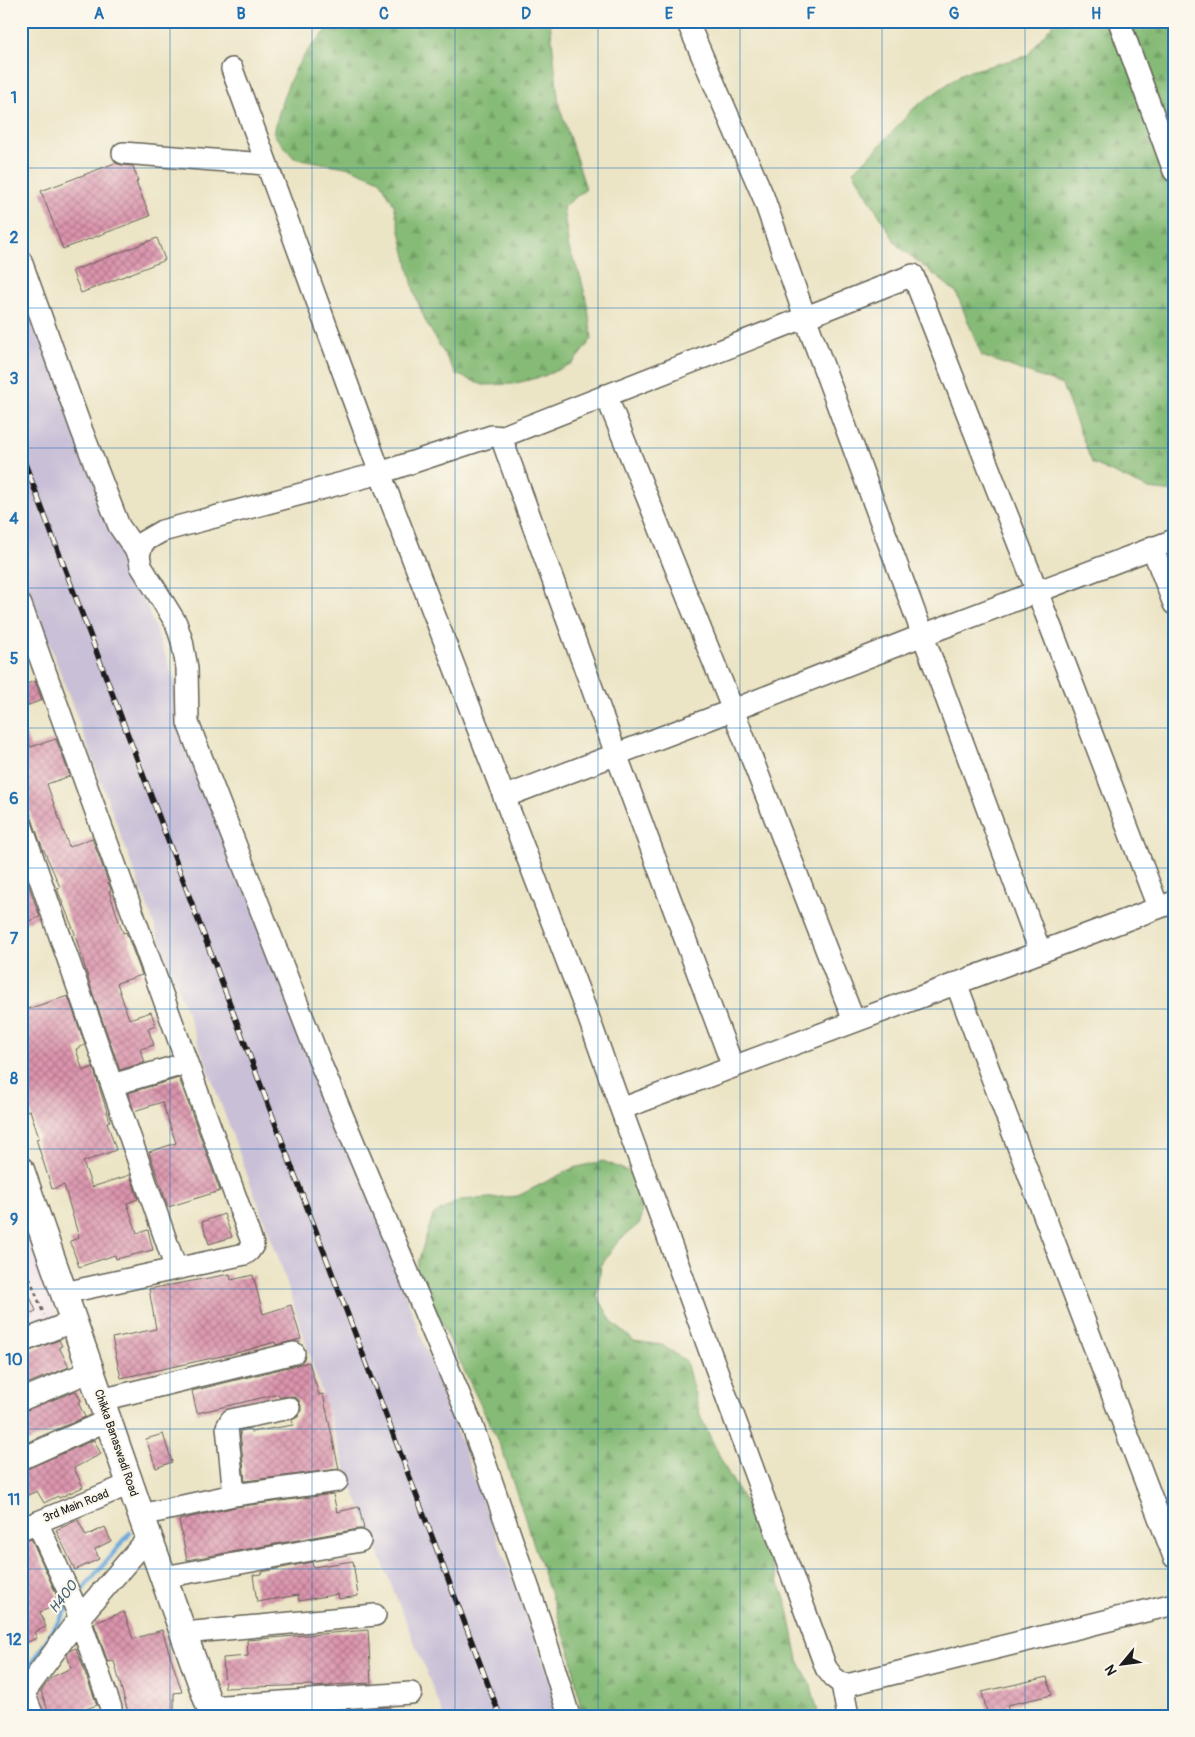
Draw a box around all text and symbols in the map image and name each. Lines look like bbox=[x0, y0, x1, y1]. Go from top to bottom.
text: A bbox=[94, 4, 105, 24]
text: B bbox=[236, 4, 246, 24]
text: C bbox=[379, 4, 389, 24]
text: D bbox=[521, 4, 531, 24]
text: E bbox=[665, 4, 674, 24]
text: F bbox=[806, 4, 816, 24]
text: G bbox=[949, 4, 960, 24]
text: H bbox=[1091, 4, 1101, 24]
text: 1 bbox=[11, 88, 17, 108]
text: 2 bbox=[10, 228, 19, 248]
text: 3 bbox=[10, 369, 19, 389]
text: 4 bbox=[9, 509, 19, 529]
text: 5 bbox=[10, 649, 19, 669]
text: 6 bbox=[9, 789, 19, 809]
text: 7 bbox=[10, 929, 19, 949]
text: 8 bbox=[10, 1069, 18, 1089]
text: 9 bbox=[10, 1210, 18, 1230]
text: 10 bbox=[5, 1350, 23, 1370]
street label: Chikka Banaswadi Road bbox=[91, 1387, 141, 1499]
street label: 3rd Main Road bbox=[41, 1486, 111, 1526]
text: 11 bbox=[8, 1490, 20, 1510]
water label: H400 bbox=[45, 1576, 82, 1616]
text: 12 bbox=[6, 1630, 22, 1650]
north arrow bbox=[1098, 1640, 1148, 1690]
text: N bbox=[1101, 1662, 1121, 1678]

